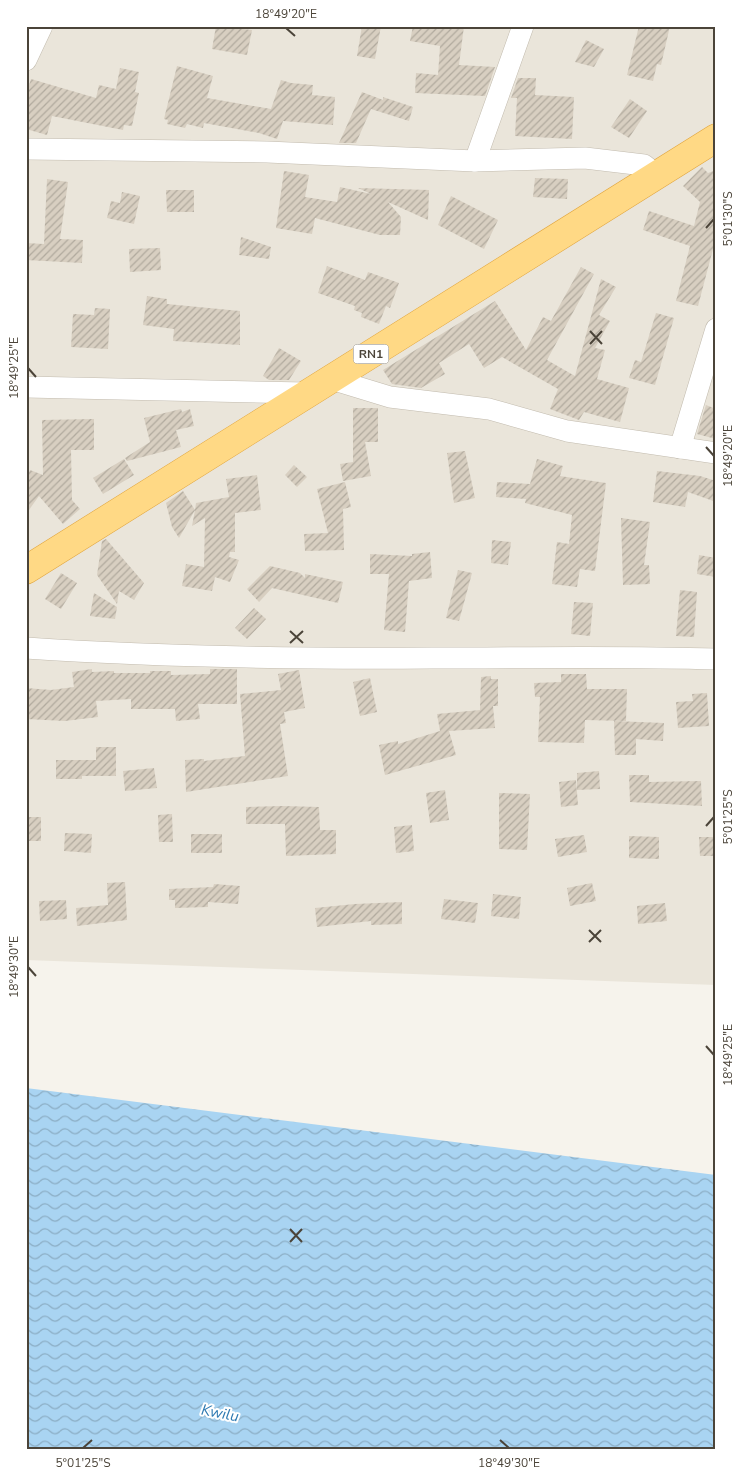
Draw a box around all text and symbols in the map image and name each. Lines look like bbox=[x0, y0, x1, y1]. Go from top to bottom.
text: 18°49'20"E bbox=[255, 6, 317, 22]
text: 5°01'30"S bbox=[720, 191, 736, 247]
text: 18°49'25"E bbox=[6, 337, 22, 399]
road number: RN1 bbox=[354, 344, 388, 364]
text: 18°49'20"E bbox=[720, 425, 736, 487]
text: 5°01'25"S bbox=[720, 789, 736, 845]
text: 18°49'30"E bbox=[6, 936, 22, 998]
text: 18°49'25"E bbox=[720, 1024, 736, 1086]
water label: Kwilu bbox=[199, 1400, 241, 1426]
text: 5°01'25"S bbox=[55, 1455, 111, 1471]
text: 18°49'30"E bbox=[478, 1455, 540, 1471]

